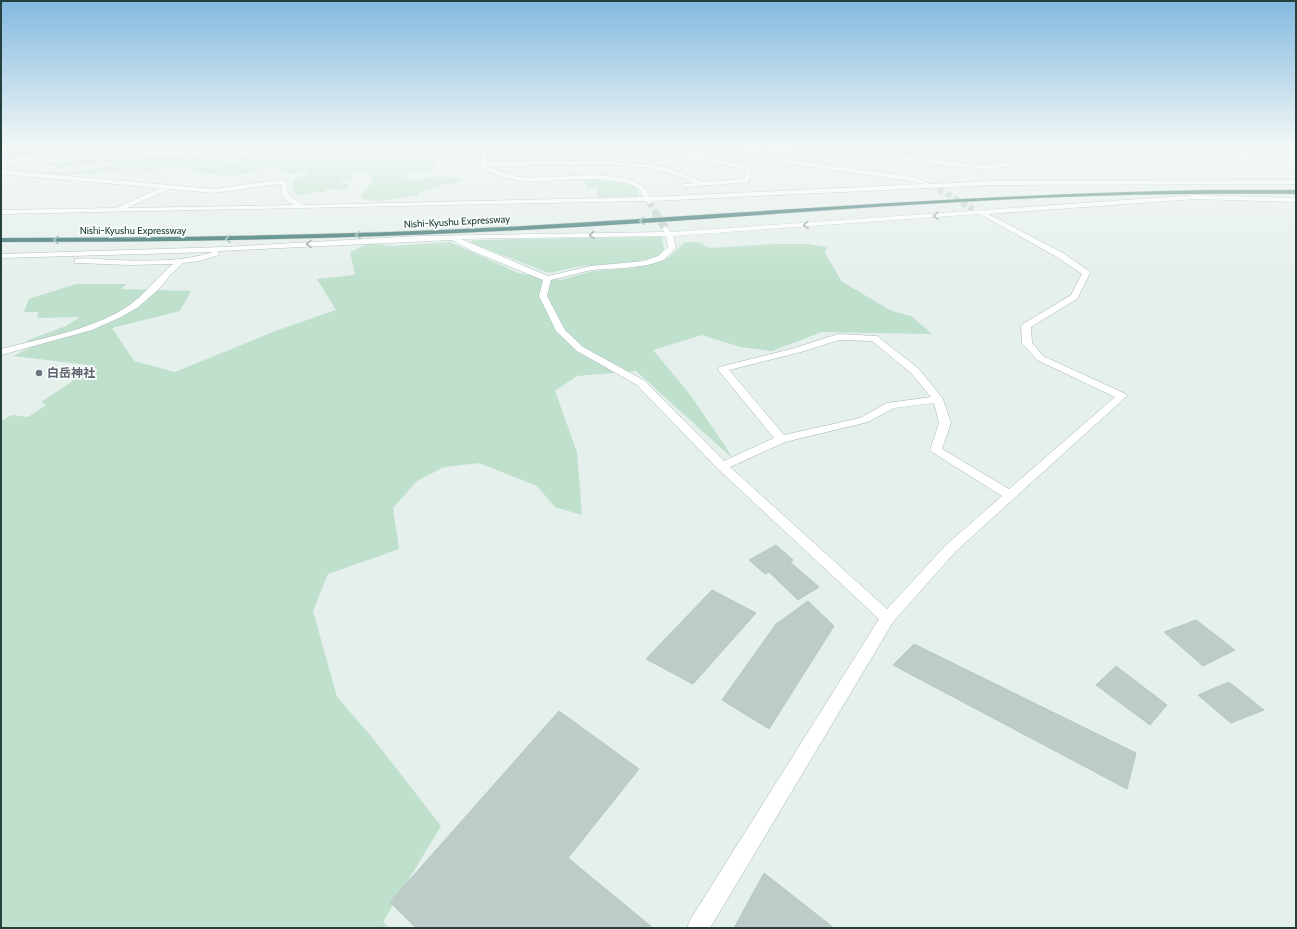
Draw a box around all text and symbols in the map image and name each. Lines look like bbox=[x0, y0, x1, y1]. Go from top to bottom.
street label: Nishi-Kyushu Expressway bbox=[403, 212, 511, 231]
one-way arrow bbox=[933, 212, 939, 221]
one-way arrow bbox=[639, 216, 645, 225]
one-way arrow bbox=[803, 220, 809, 229]
street label: Nishi-Kyushu Expressway bbox=[80, 224, 186, 237]
one-way arrow bbox=[355, 231, 361, 239]
one-way arrow bbox=[589, 231, 595, 239]
one-way arrow bbox=[225, 235, 231, 243]
one-way arrow bbox=[53, 236, 59, 244]
one-way arrow bbox=[306, 240, 312, 249]
place label: 白岳神社 bbox=[47, 365, 95, 380]
marker: 白岳神社 bbox=[34, 368, 44, 378]

